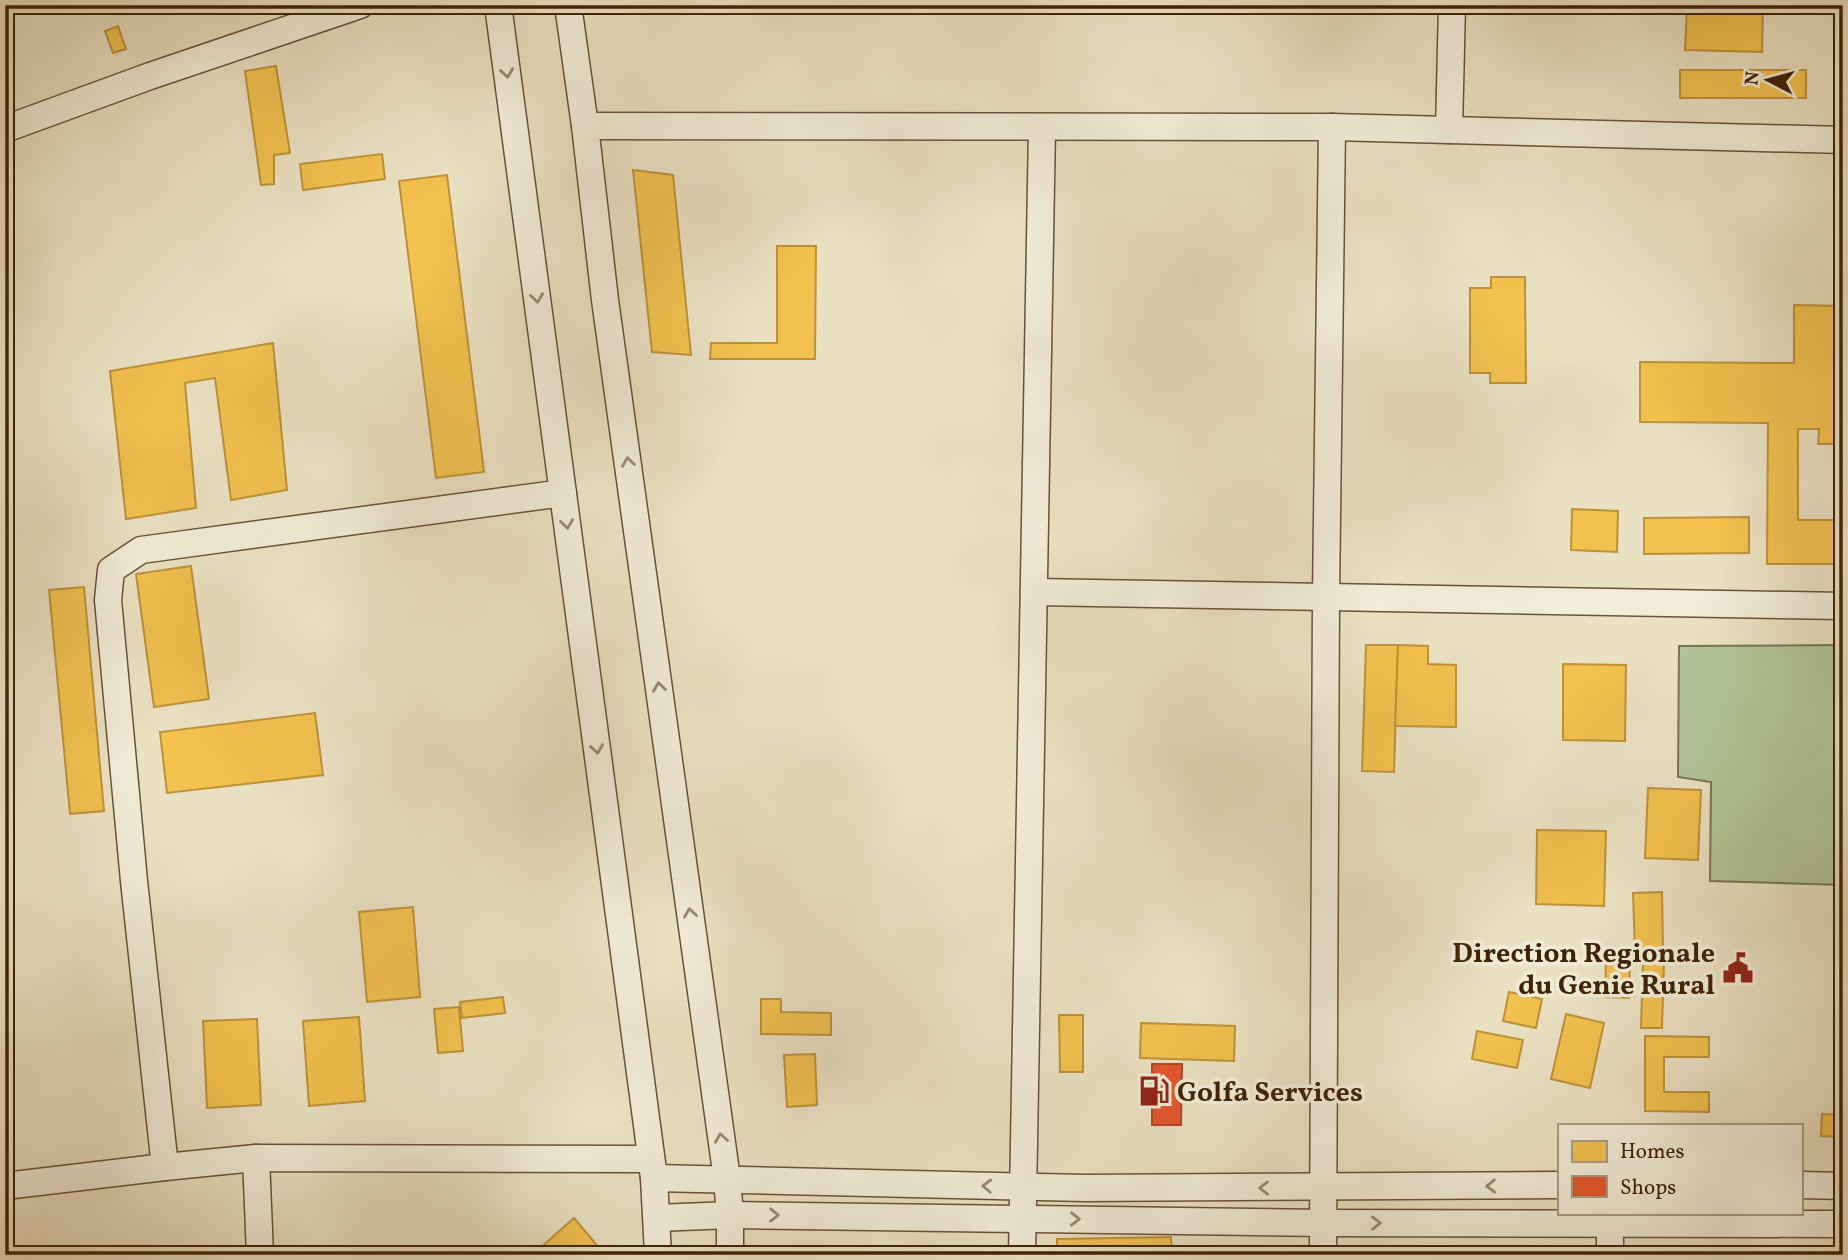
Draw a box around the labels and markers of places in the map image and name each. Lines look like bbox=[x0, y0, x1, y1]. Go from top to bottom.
place label: Direction Regionale du Genie Rural bbox=[1452, 935, 1715, 1006]
public building icon: Direction Regionale du Genie Rural bbox=[1721, 951, 1755, 985]
fuel station icon: Golfa Services bbox=[1137, 1074, 1171, 1108]
place label: Golfa Services bbox=[1177, 1074, 1363, 1113]

